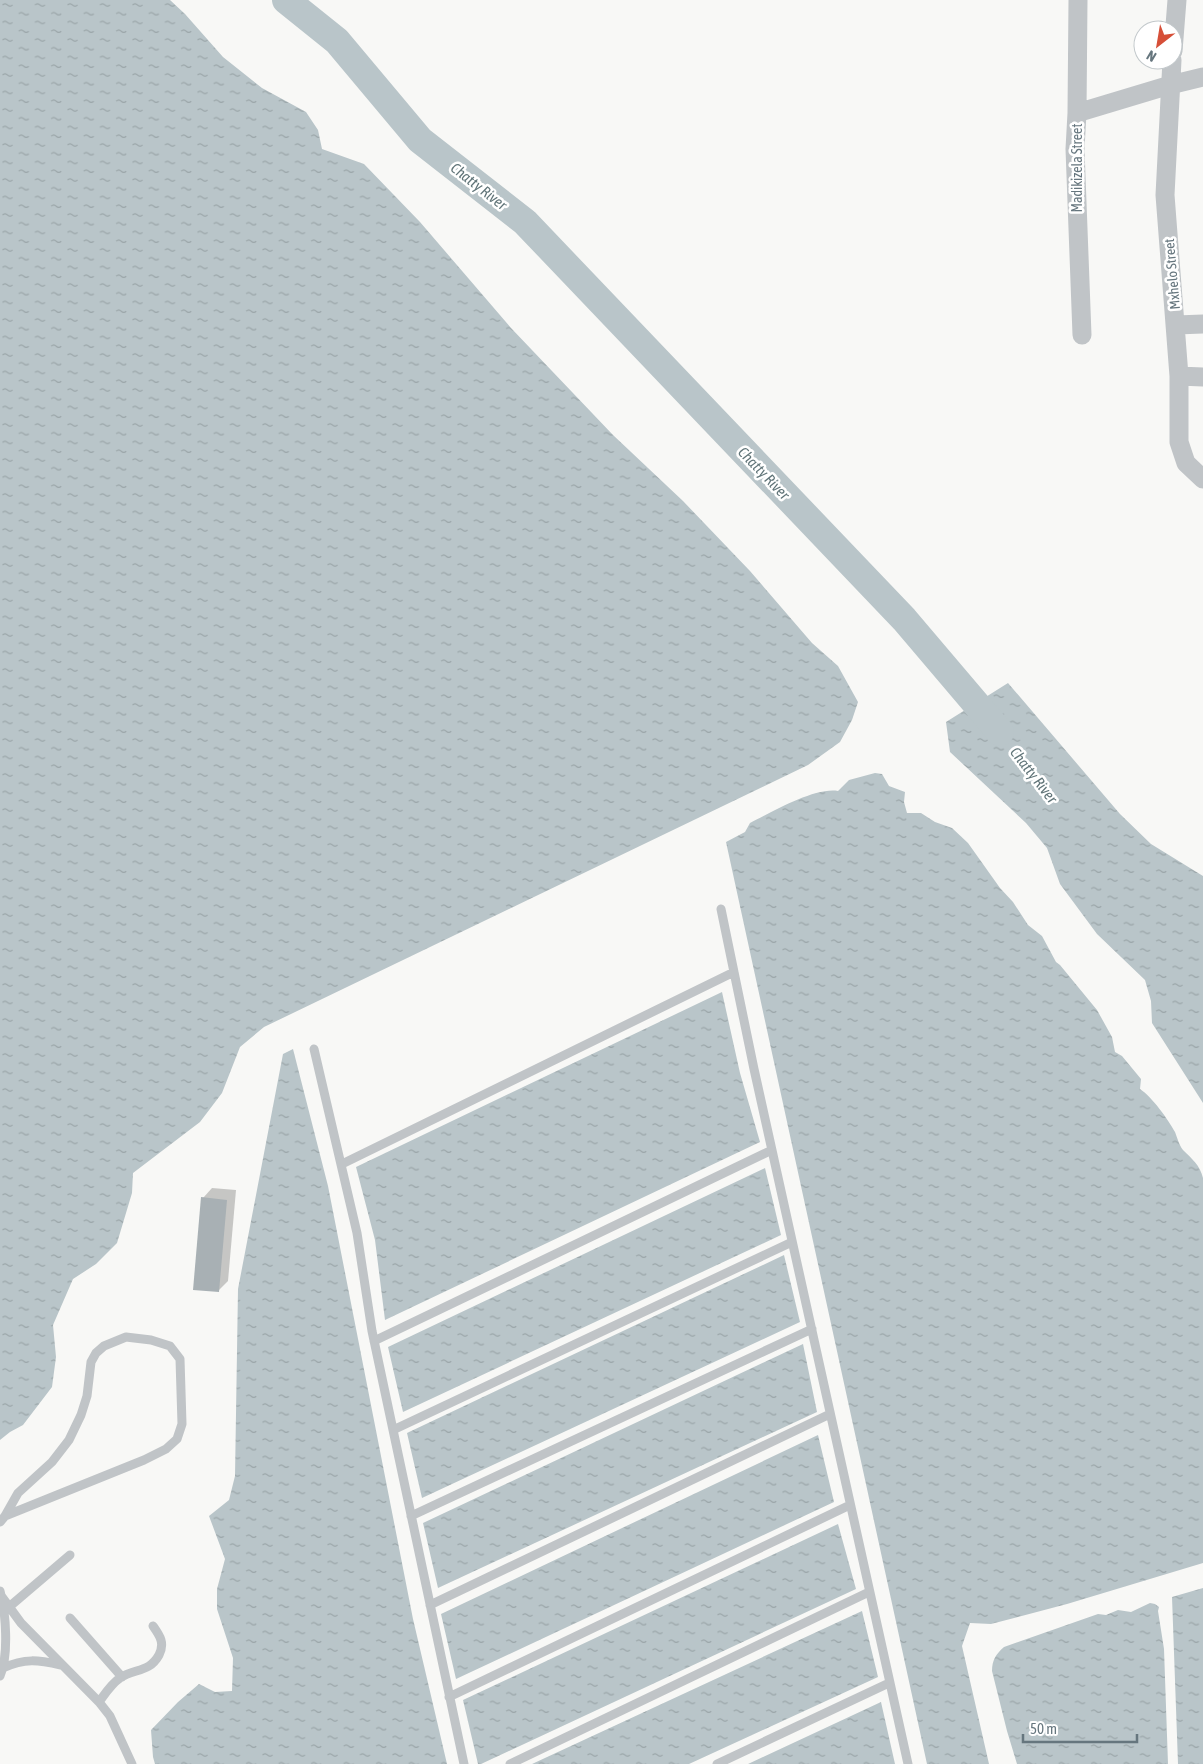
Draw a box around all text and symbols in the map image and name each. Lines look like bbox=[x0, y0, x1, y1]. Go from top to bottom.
north arrow bbox=[1133, 20, 1183, 70]
text: N bbox=[1144, 47, 1159, 65]
street label: Madikizela Street bbox=[1069, 124, 1085, 212]
water label: Chatty River bbox=[448, 159, 511, 213]
street label: Mxhelo Street bbox=[1161, 238, 1183, 310]
water label: Chatty River bbox=[735, 443, 793, 503]
water label: Chatty River bbox=[1007, 744, 1061, 807]
scale bar bbox=[1023, 1712, 1137, 1744]
text: 50 m bbox=[1030, 1720, 1057, 1737]

